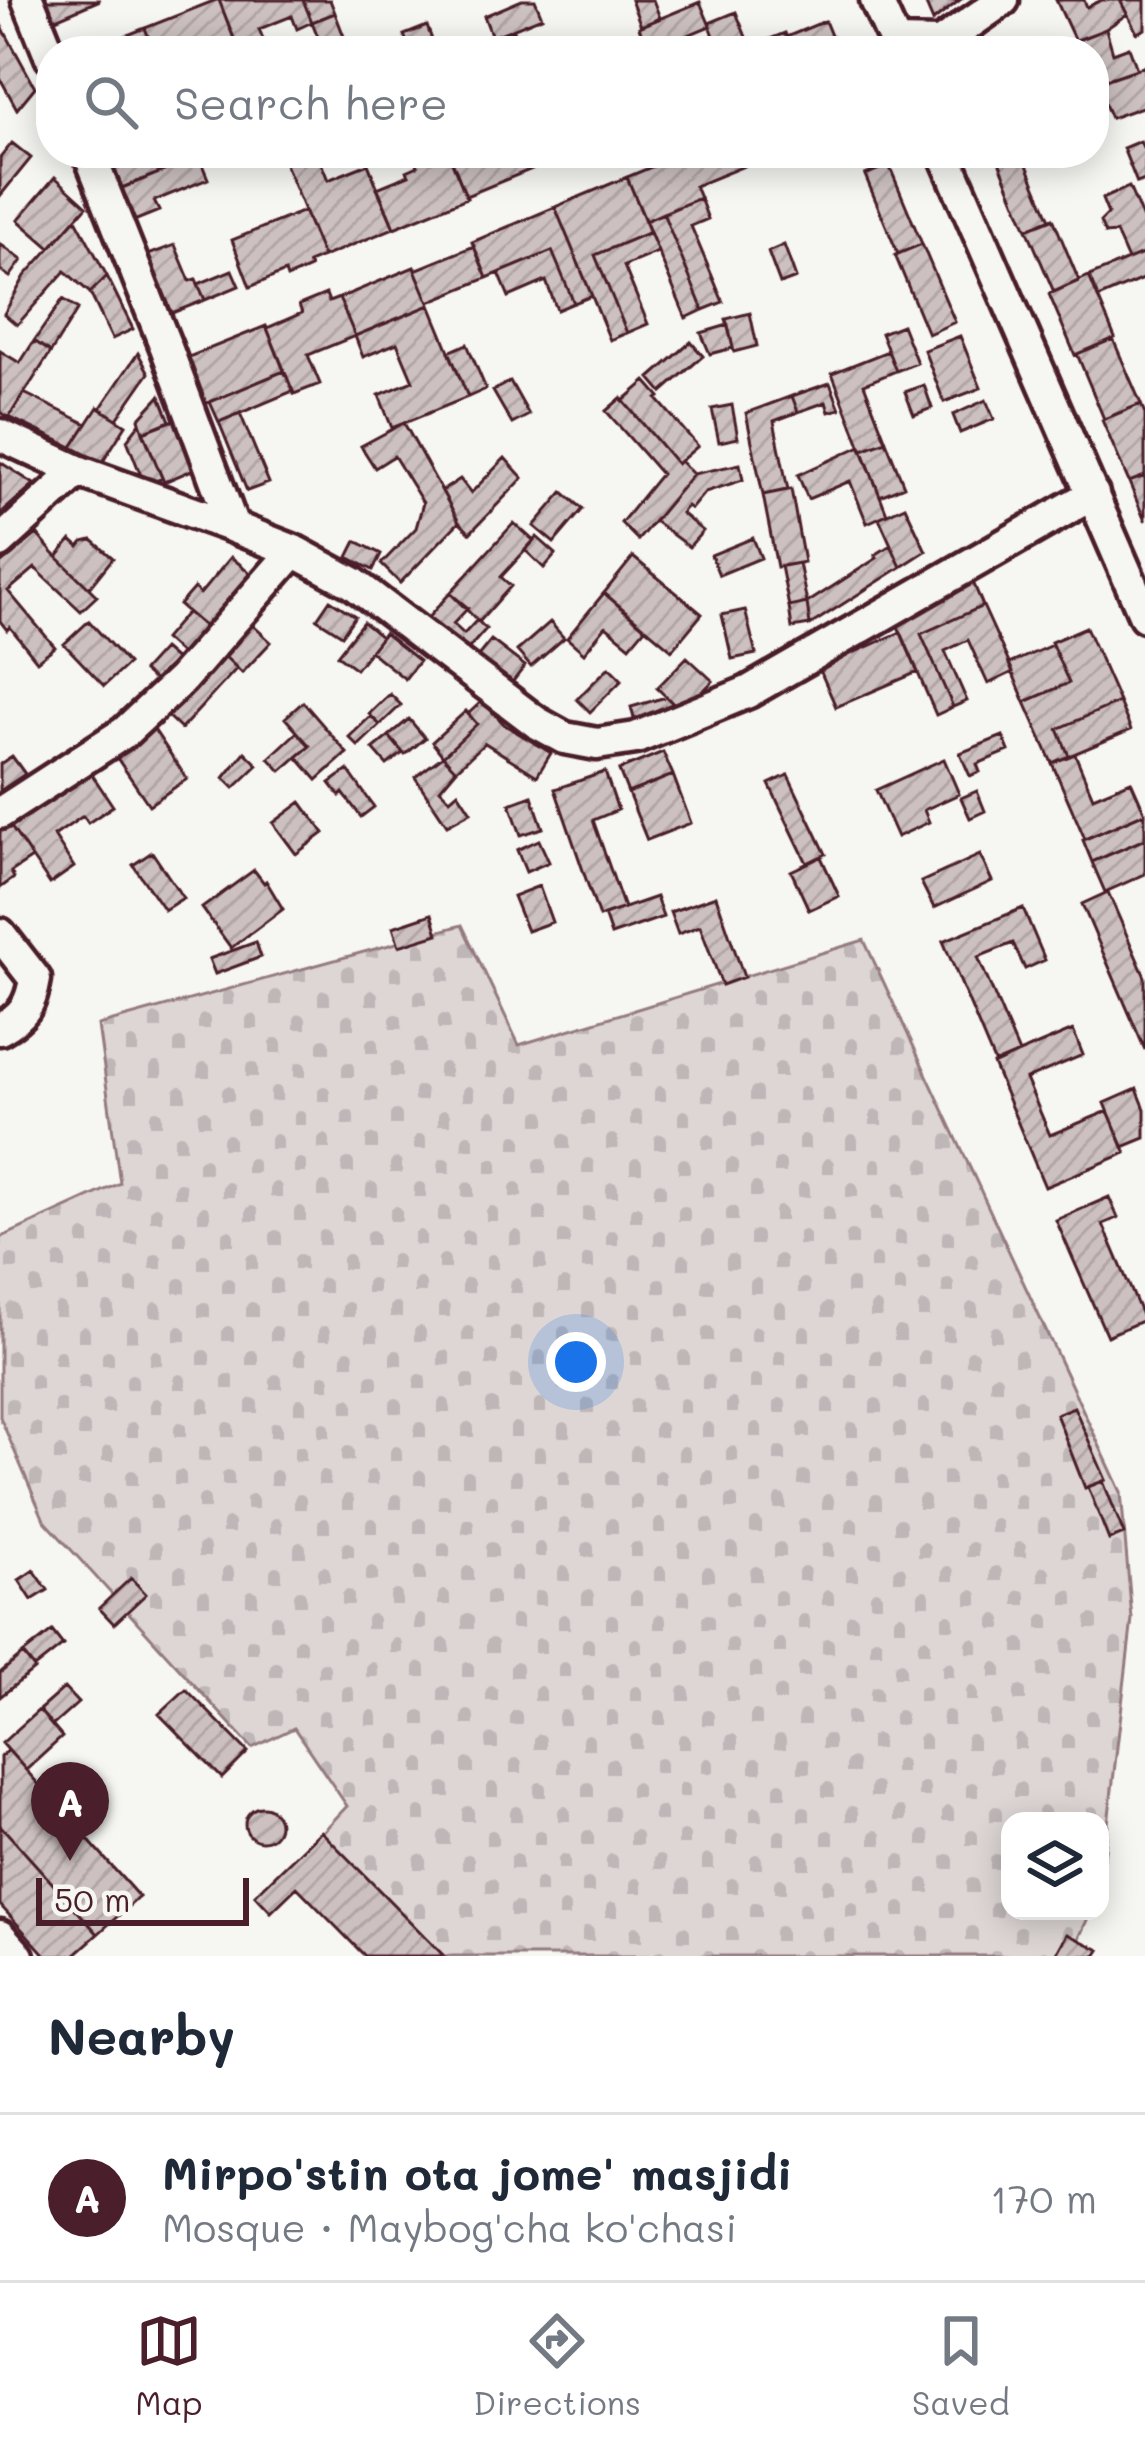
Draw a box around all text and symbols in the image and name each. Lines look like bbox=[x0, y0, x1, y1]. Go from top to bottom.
search box bbox=[36, 36, 1109, 168]
icon: search bbox=[78, 69, 144, 135]
text: Search here bbox=[174, 73, 448, 131]
your location bbox=[546, 1332, 606, 1392]
pin: A bbox=[31, 1762, 109, 1861]
map controls bbox=[1001, 1812, 1109, 1920]
button: layers bbox=[1001, 1812, 1109, 1920]
scale bar bbox=[36, 1872, 249, 1925]
text: 50 m bbox=[54, 1877, 130, 1920]
text: Nearby bbox=[48, 2001, 235, 2068]
text: Mirpo'stin ota jome' masjidi bbox=[162, 2143, 793, 2201]
text: A bbox=[73, 2172, 101, 2223]
text: 170 m bbox=[990, 2172, 1097, 2223]
text: Mosque · Maybog'cha ko'chasi bbox=[162, 2201, 737, 2252]
tab: Map bbox=[135, 2308, 203, 2423]
tab: Directions bbox=[473, 2308, 641, 2423]
tab: Saved bbox=[912, 2308, 1010, 2423]

